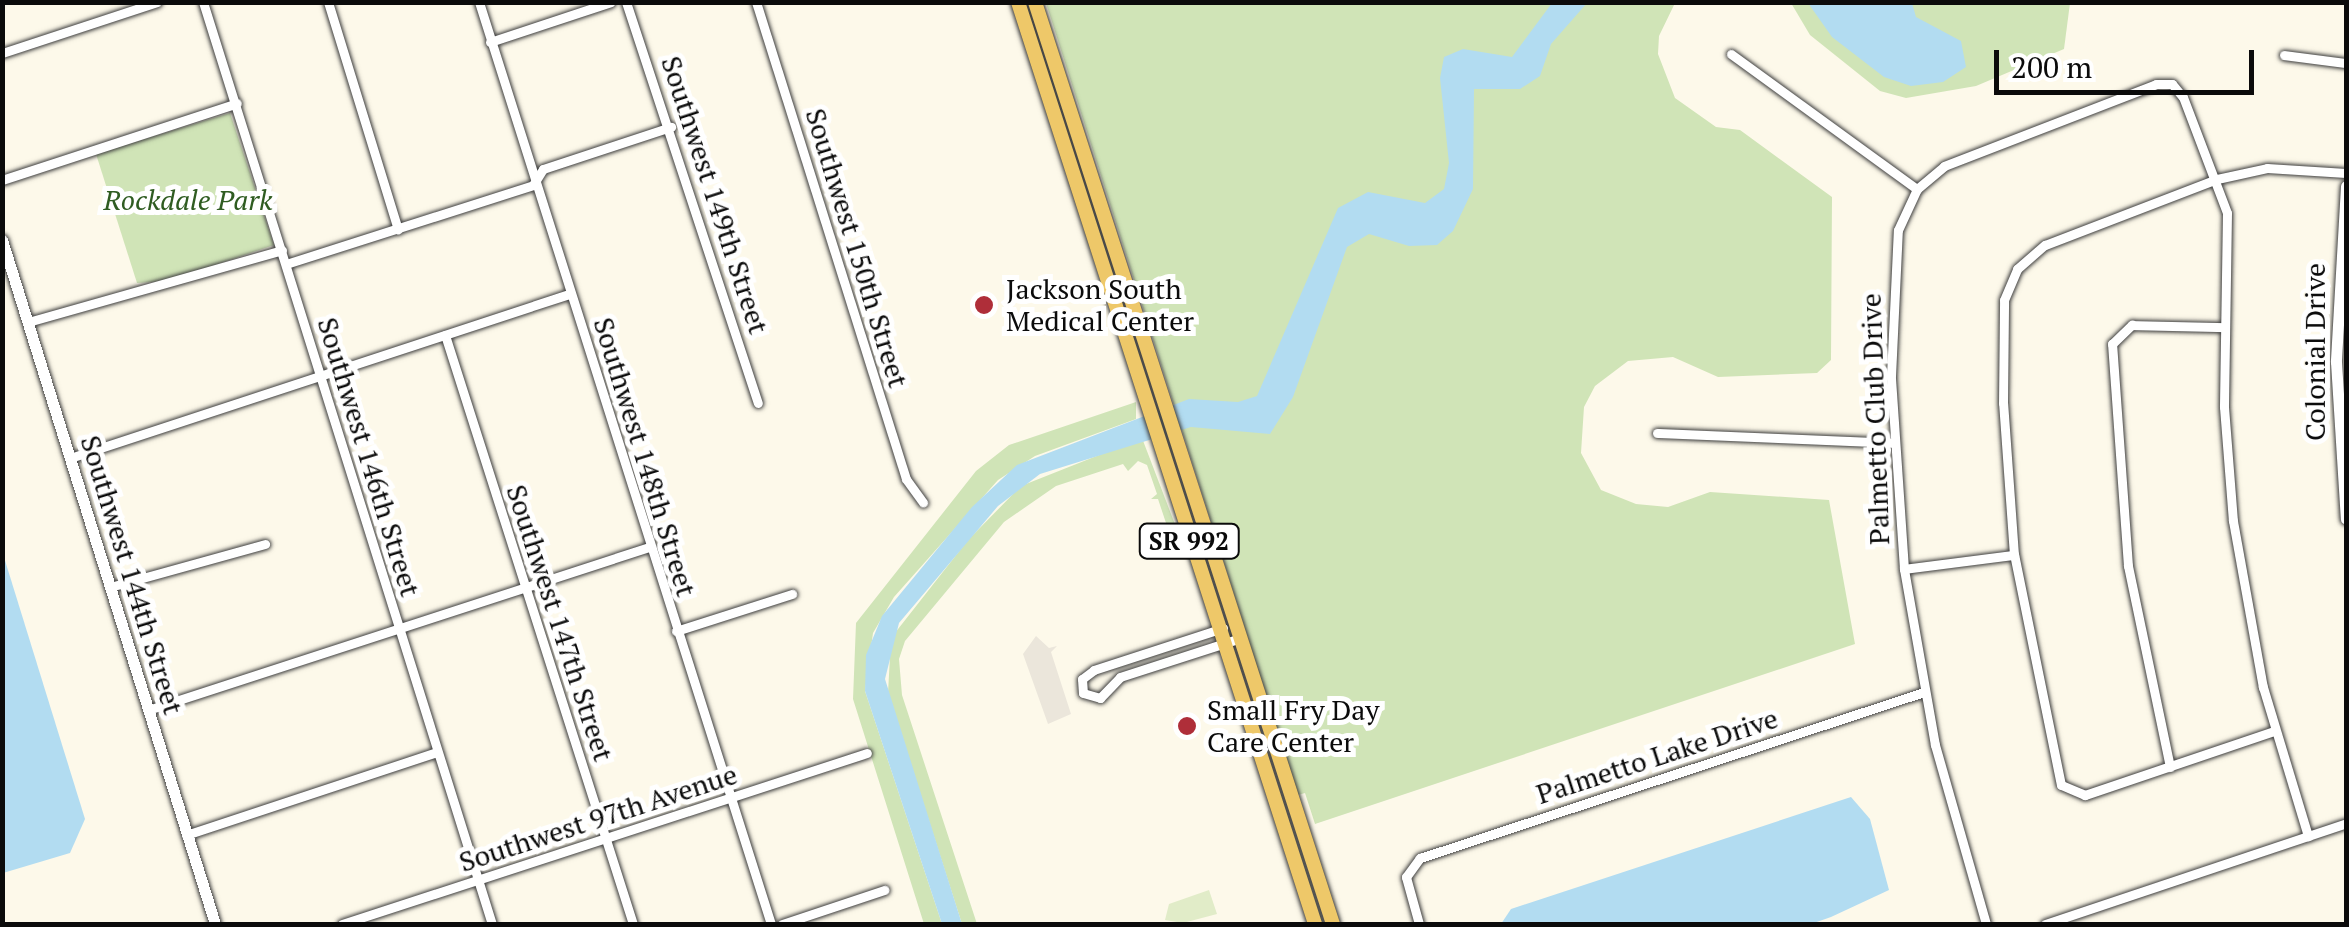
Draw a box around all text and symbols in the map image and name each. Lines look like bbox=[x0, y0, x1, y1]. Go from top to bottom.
scale bar bbox=[1999, 30, 2259, 92]
text: 200 m bbox=[2011, 47, 2092, 87]
street label: Southwest 149th Street bbox=[654, 52, 776, 338]
street label: Southwest 150th Street bbox=[799, 104, 915, 392]
park label: Rockdale Park bbox=[103, 183, 273, 217]
street label: Colonial Drive bbox=[2298, 263, 2332, 441]
place label: Jackson South Medical Center bbox=[1006, 272, 1194, 338]
marker: Jackson South Medical Center bbox=[971, 292, 997, 318]
street label: Palmetto Club Drive bbox=[1854, 293, 1896, 545]
street label: Southwest 146th Street bbox=[311, 313, 427, 601]
street label: Southwest 148th Street bbox=[587, 313, 703, 601]
street label: Southwest 144th Street bbox=[74, 431, 190, 719]
street label: Southwest 147th Street bbox=[499, 481, 621, 765]
road number: SR 992 bbox=[1136, 521, 1242, 561]
place label: Small Fry Day Care Center bbox=[1207, 693, 1379, 759]
street label: Palmetto Lake Drive bbox=[1532, 701, 1782, 811]
marker: Small Fry Day Care Center bbox=[1176, 715, 1198, 737]
street label: Southwest 97th Avenue bbox=[455, 757, 741, 879]

